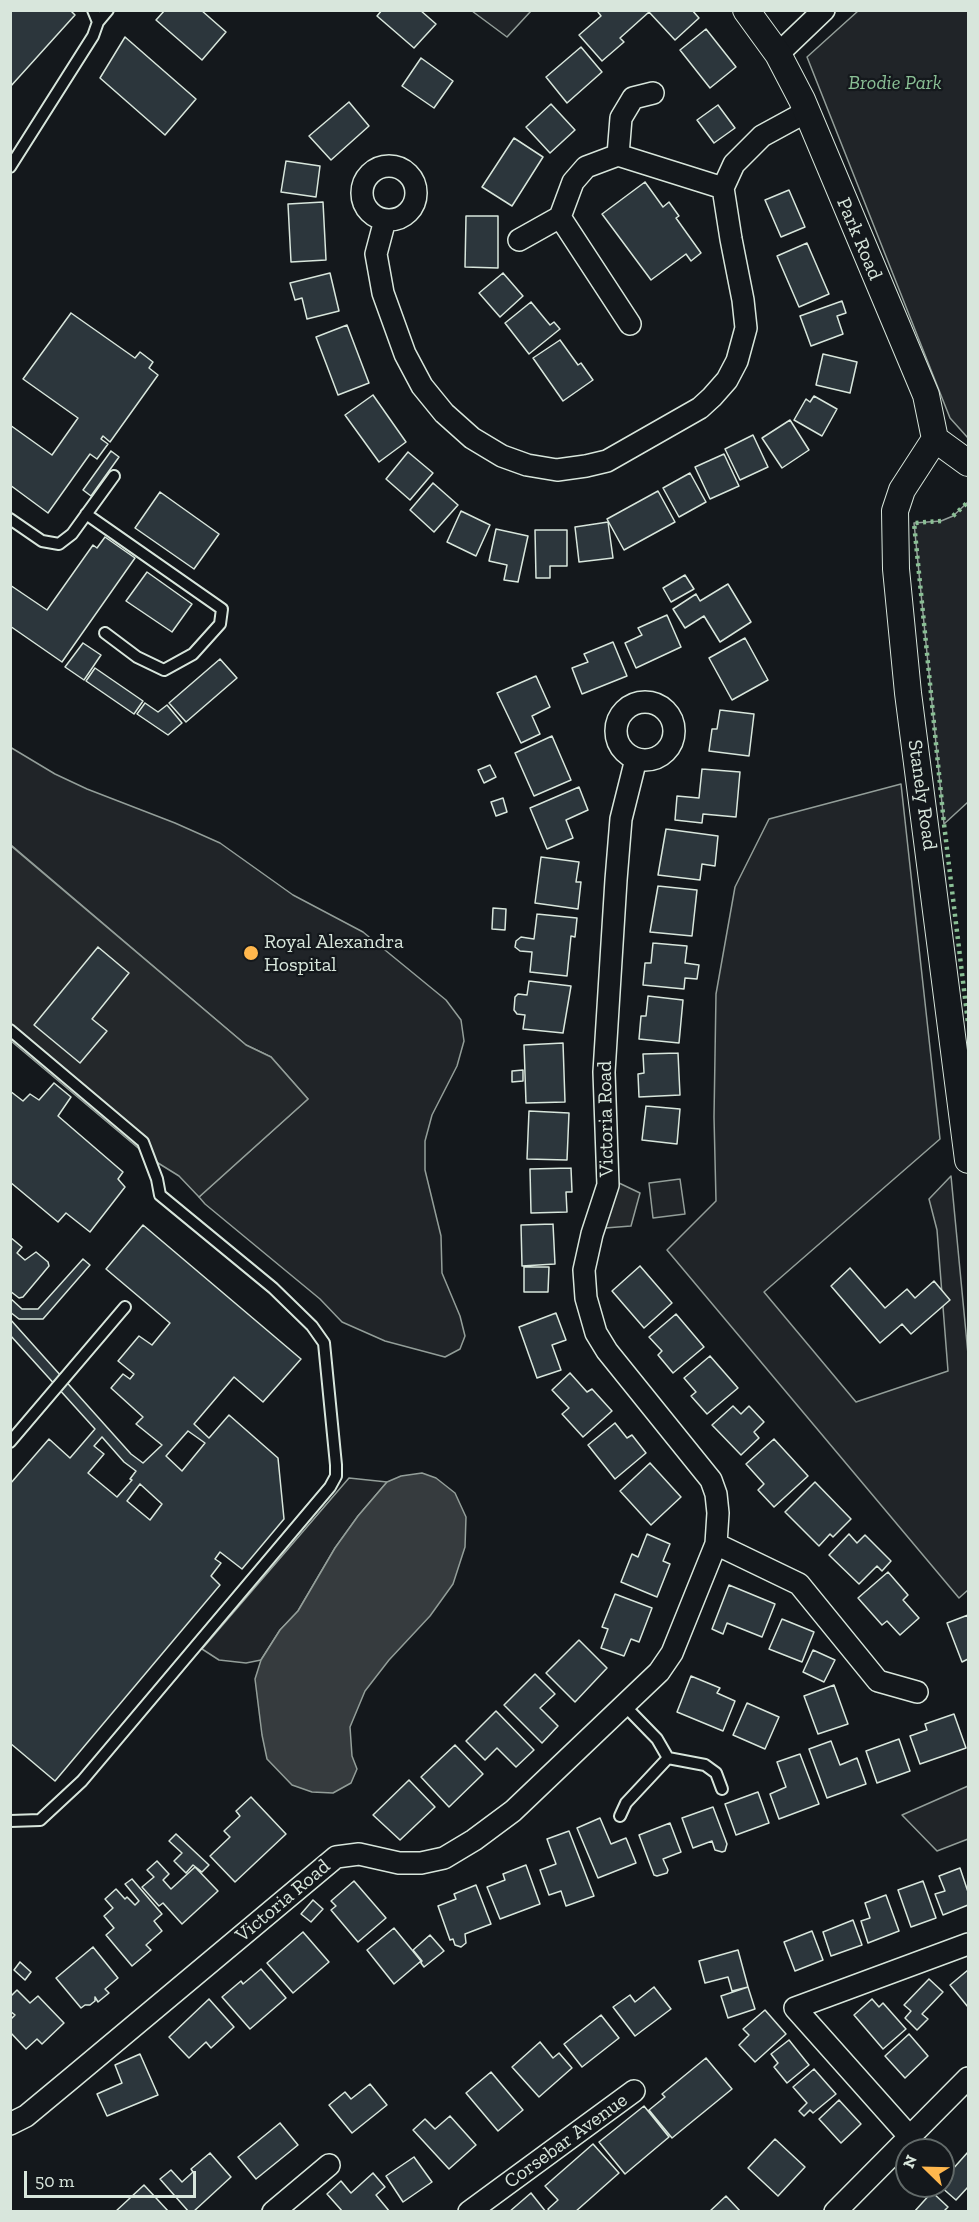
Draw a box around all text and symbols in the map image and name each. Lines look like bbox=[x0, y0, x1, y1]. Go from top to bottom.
park label: Brodie Park bbox=[848, 71, 942, 95]
street label: Park Road bbox=[831, 194, 887, 284]
street label: Stanely Road bbox=[902, 738, 942, 852]
place label: Royal Alexandra Hospital bbox=[264, 930, 404, 977]
marker: Royal Alexandra Hospital bbox=[242, 944, 260, 962]
street label: Victoria Road bbox=[593, 1061, 619, 1177]
street label: Victoria Road bbox=[231, 1854, 335, 1948]
street label: Corsebar Avenue bbox=[500, 2088, 632, 2194]
north arrow bbox=[895, 2138, 955, 2198]
text: N bbox=[899, 2152, 921, 2171]
scale bar bbox=[27, 2159, 200, 2197]
text: 50 m bbox=[35, 2170, 74, 2192]

